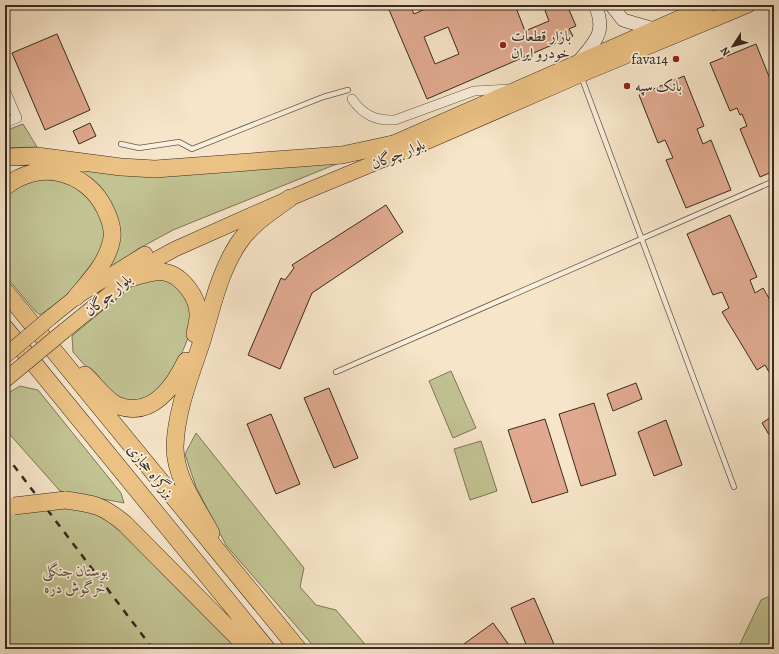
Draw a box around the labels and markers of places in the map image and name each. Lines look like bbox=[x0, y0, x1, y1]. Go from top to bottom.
place label: بازار قطعات خودرو ایران bbox=[511, 26, 571, 63]
marker: بازار قطعات خودرو ایران bbox=[498, 40, 508, 50]
place label: fava14 bbox=[631, 49, 668, 69]
marker: fava14 bbox=[671, 54, 681, 64]
place label: بانک سپه bbox=[635, 76, 682, 96]
marker: بانک سپه bbox=[622, 81, 632, 91]

